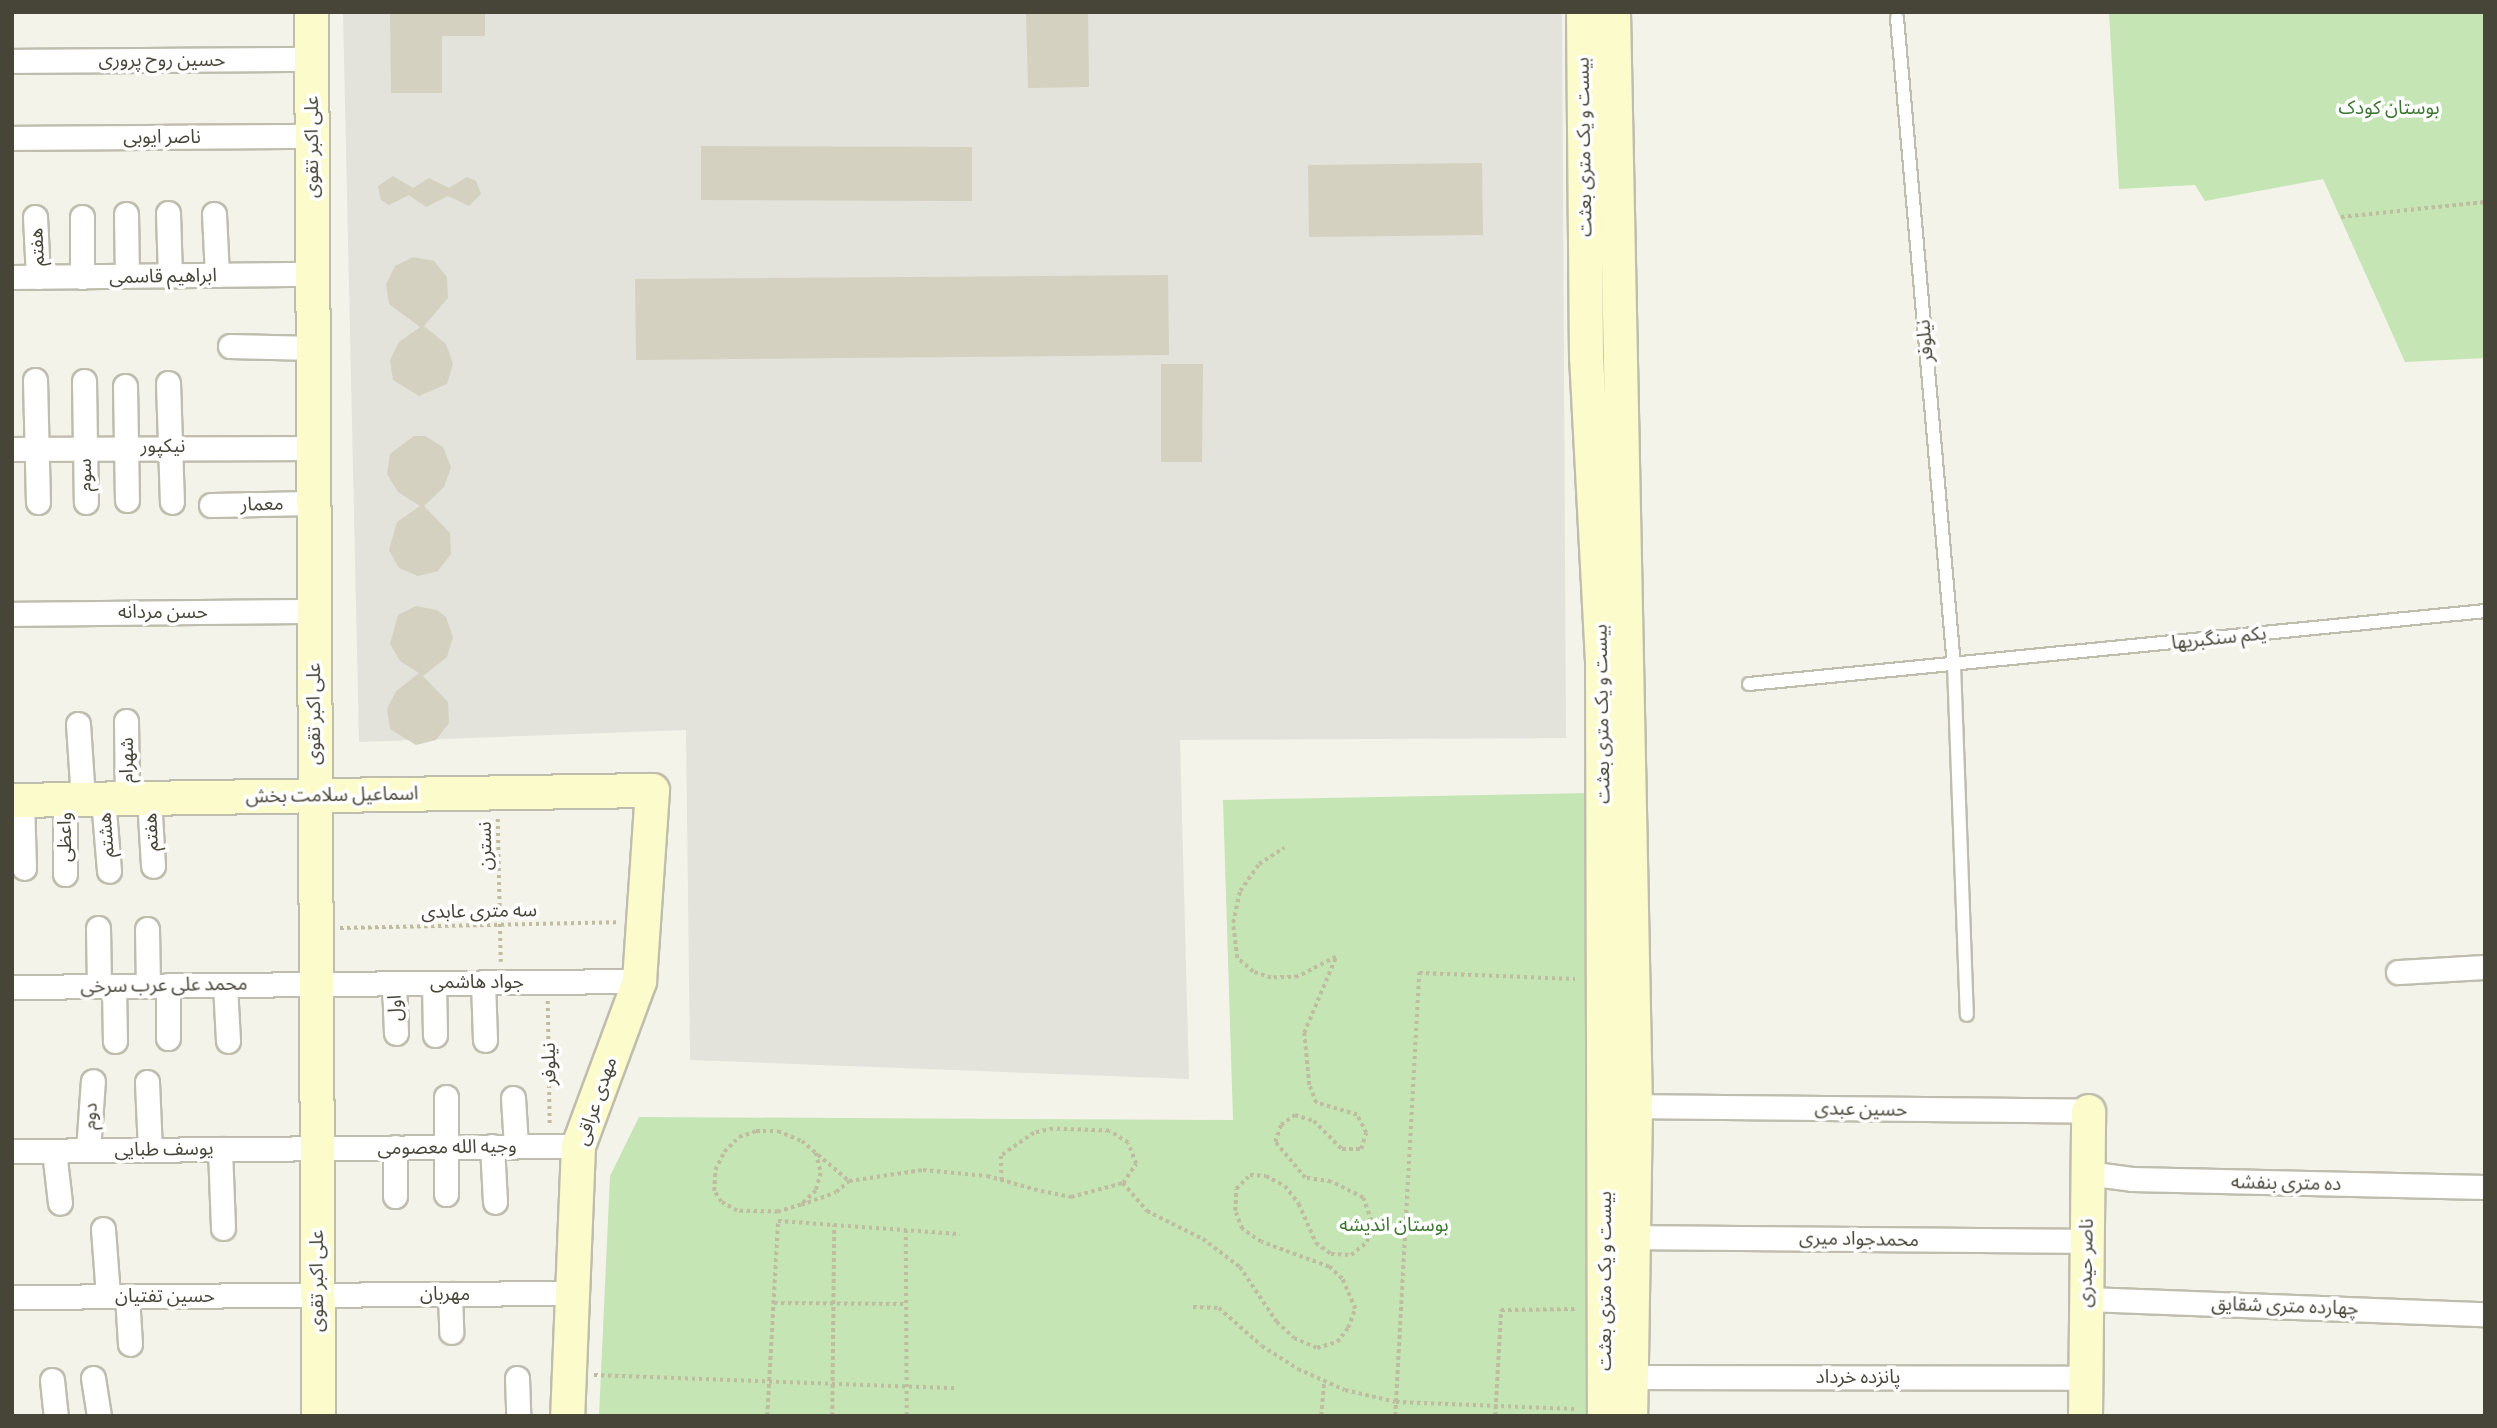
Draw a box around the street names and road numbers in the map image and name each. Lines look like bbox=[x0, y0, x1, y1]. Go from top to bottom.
street label: حسین روح پروری bbox=[98, 49, 226, 71]
street label: بیست و یک متری بعثت bbox=[1571, 57, 1597, 237]
street label: علی اکبر تقوی bbox=[301, 96, 323, 198]
street label: ناصر ایوبی bbox=[123, 126, 201, 148]
street label: هفتم bbox=[25, 227, 49, 267]
street label: ابراهیم قاسمی bbox=[109, 264, 217, 288]
street label: نیلوفر bbox=[1912, 319, 1938, 363]
street label: نیکپور bbox=[141, 435, 185, 457]
street label: سوم bbox=[73, 458, 97, 492]
street label: معمار bbox=[240, 492, 284, 516]
street label: حسن مردانه bbox=[118, 601, 208, 623]
street label: یکم سنگبریها bbox=[2170, 622, 2268, 654]
street label: بیست و یک متری بعثت bbox=[1589, 624, 1615, 804]
street label: علی اکبر تقوی bbox=[303, 663, 325, 765]
street label: شهرام bbox=[116, 737, 138, 783]
street label: اسماعیل سلامت بخش bbox=[245, 782, 419, 808]
street label: واعظی bbox=[54, 812, 76, 862]
street label: هشتم bbox=[93, 812, 119, 858]
street label: هفتم bbox=[139, 812, 163, 852]
street label: نسترن bbox=[473, 821, 497, 871]
street label: سه متری عابدی bbox=[421, 899, 537, 923]
street label: جواد هاشمی bbox=[430, 971, 524, 993]
street label: محمد علی عرب سرخی bbox=[80, 972, 248, 998]
street label: اول bbox=[383, 995, 407, 1021]
street label: نیلوفر bbox=[537, 1042, 561, 1086]
street label: مهدی عراقی bbox=[570, 1054, 622, 1148]
street label: حسین عبدی bbox=[1814, 1097, 1908, 1121]
street label: دوم bbox=[78, 1102, 102, 1130]
street label: وجیه الله معصومی bbox=[377, 1134, 517, 1160]
street label: یوسف طبایی bbox=[114, 1137, 214, 1161]
street label: ده متری بنفشه bbox=[2231, 1171, 2341, 1195]
street label: بیست و یک متری بعثت bbox=[1594, 1191, 1616, 1371]
street label: ناصر حیدری bbox=[2074, 1218, 2098, 1308]
street label: محمدجواد میری bbox=[1799, 1227, 1919, 1251]
street label: علی اکبر تقوی bbox=[306, 1230, 328, 1332]
street label: مهربان bbox=[420, 1283, 470, 1305]
street label: حسین تفتیان bbox=[115, 1285, 215, 1307]
street label: چهارده متری شقایق bbox=[2211, 1292, 2359, 1320]
street label: پانزده خرداد bbox=[1816, 1366, 1900, 1388]

